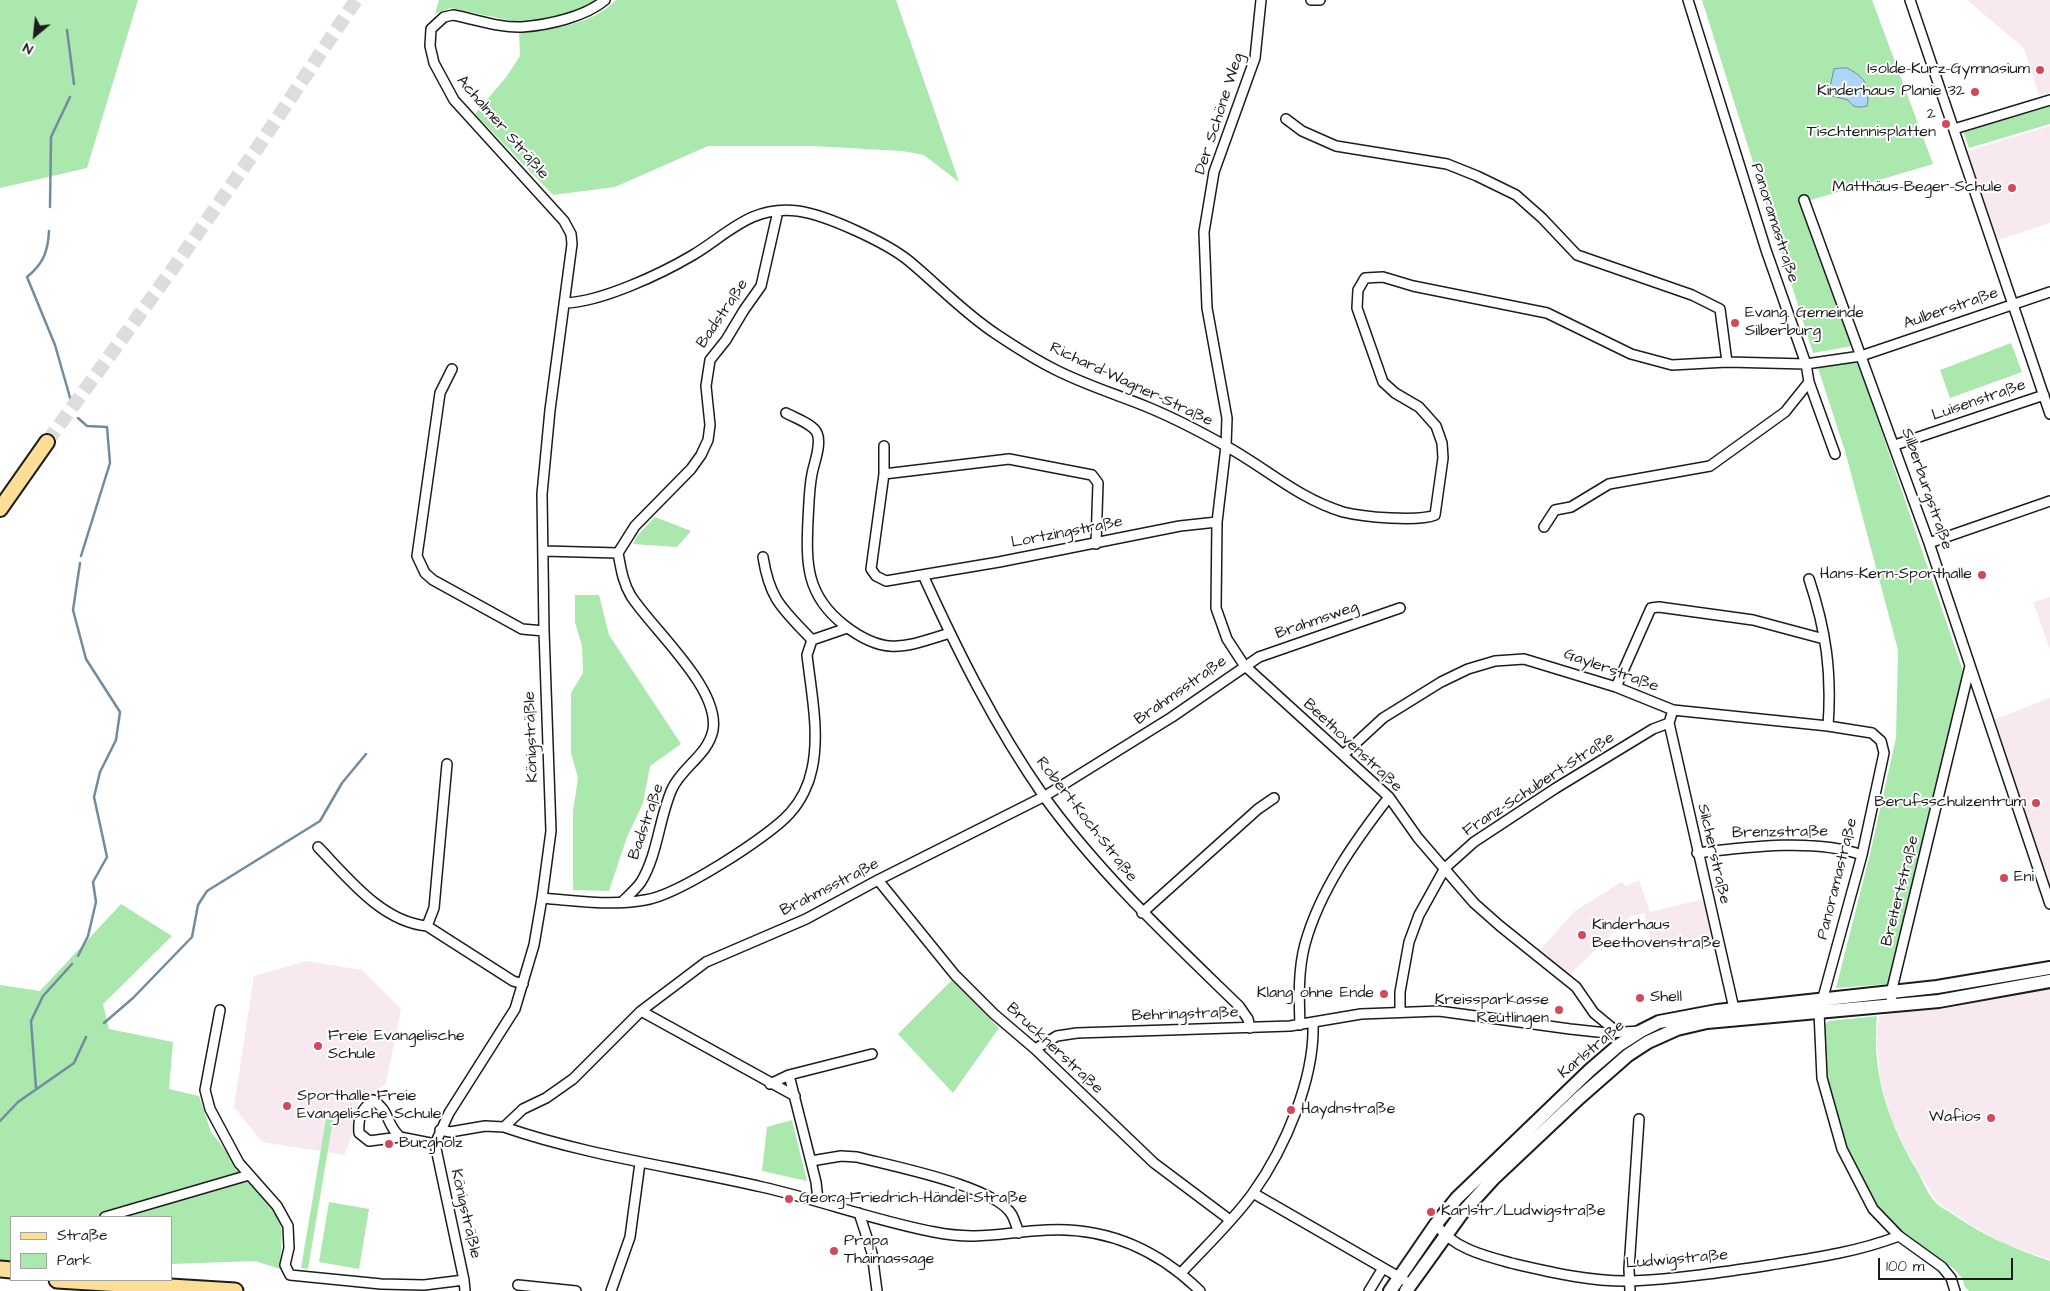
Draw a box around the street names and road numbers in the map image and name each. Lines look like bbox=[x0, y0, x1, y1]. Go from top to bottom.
street label: Der Schöne Weg bbox=[1191, 51, 1249, 177]
street label: Achalmer Sträßle bbox=[452, 72, 552, 184]
street label: Panoramastraße bbox=[1746, 161, 1802, 285]
street label: Badstraße bbox=[693, 276, 753, 352]
street label: Aulberstraße bbox=[1901, 284, 2001, 334]
street label: Richard-Wagner-Straße bbox=[1046, 339, 1216, 431]
street label: Luisenstraße bbox=[1930, 376, 2028, 426]
street label: Silberburgstraße bbox=[1896, 426, 1956, 552]
street label: Lortzingstraße bbox=[1009, 513, 1125, 553]
street label: Brahmsweg bbox=[1273, 598, 1361, 644]
street label: Gaylerstraße bbox=[1561, 645, 1661, 697]
street label: Brahmsstraße bbox=[1131, 652, 1231, 730]
street label: Königsträßle bbox=[521, 691, 543, 783]
street label: Beethovenstraße bbox=[1298, 695, 1406, 797]
street label: Franz-Schubert-Straße bbox=[1460, 729, 1618, 841]
street label: Robert-Koch-Straße bbox=[1031, 754, 1141, 886]
street label: Badstraße bbox=[625, 781, 669, 863]
street label: Silcherstraße bbox=[1692, 802, 1734, 906]
street label: Panoramastraße bbox=[1814, 816, 1862, 942]
street label: Brenzstraße bbox=[1732, 823, 1828, 843]
street label: Breitertstraße bbox=[1878, 834, 1924, 948]
street label: Brahmsstraße bbox=[777, 855, 883, 921]
street label: Brucknerstraße bbox=[1002, 999, 1106, 1099]
street label: Behringstraße bbox=[1131, 1004, 1239, 1026]
street label: Karlstraße bbox=[1555, 1017, 1629, 1083]
street label: Königsträßle bbox=[445, 1167, 485, 1261]
street label: Ludwigstraße bbox=[1625, 1246, 1729, 1274]

